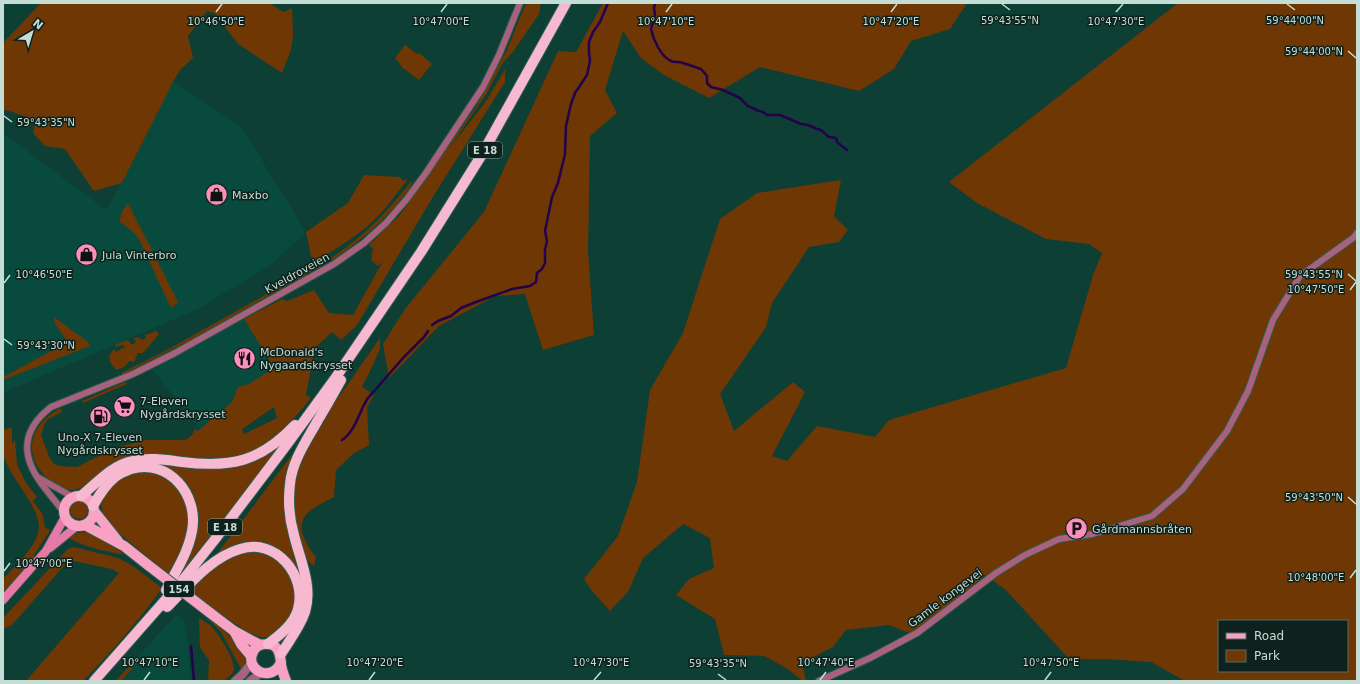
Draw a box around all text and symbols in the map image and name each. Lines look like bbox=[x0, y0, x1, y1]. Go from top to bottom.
north arrow bbox=[12, 12, 52, 52]
text: 59°43'55"N bbox=[981, 15, 1039, 26]
text: 59°44'00"N bbox=[1266, 15, 1324, 26]
text: 10°46'50"E bbox=[188, 16, 244, 27]
text: 10°47'00"E bbox=[413, 16, 469, 27]
text: 10°47'10"E bbox=[638, 16, 694, 27]
text: 10°47'20"E bbox=[863, 16, 919, 27]
text: 10°47'30"E bbox=[1088, 16, 1144, 27]
text: N bbox=[30, 17, 45, 32]
text: 59°44'00"N bbox=[1285, 46, 1343, 57]
text: 59°43'35"N bbox=[17, 117, 75, 128]
road number: E 18 bbox=[468, 142, 502, 158]
shop icon: Maxbo bbox=[204, 182, 230, 208]
place label: Maxbo bbox=[232, 189, 269, 202]
shop icon: Jula Vinterbro bbox=[73, 242, 99, 268]
place label: Jula Vinterbro bbox=[101, 249, 177, 262]
street label: Kveldroveien bbox=[263, 250, 332, 296]
text: 10°46'50"E bbox=[16, 269, 72, 280]
text: 59°43'55"N bbox=[1285, 269, 1343, 280]
text: 10°47'50"E bbox=[1288, 284, 1344, 295]
text: 59°43'30"N bbox=[17, 340, 75, 351]
restaurant icon: McDonald's Nygaardskrysset bbox=[231, 345, 257, 371]
place label: McDonald's Nygaardskrysset bbox=[260, 346, 353, 372]
supermarket icon: 7-Eleven Nygårdskrysset bbox=[111, 394, 137, 420]
place label: 7-Eleven Nygårdskrysset bbox=[140, 395, 226, 421]
fuel station icon: Uno-X 7-Eleven Nygårdskrysset bbox=[87, 404, 113, 430]
place label: Uno-X 7-Eleven Nygårdskrysset bbox=[57, 431, 143, 457]
text: 59°43'50"N bbox=[1285, 492, 1343, 503]
parking icon: Gårdmannsbråten bbox=[1063, 516, 1089, 542]
road number: E 18 bbox=[208, 519, 242, 535]
place label: Gårdmannsbråten bbox=[1092, 523, 1192, 536]
text: 10°47'00"E bbox=[16, 558, 72, 569]
street label: Gamle kongevei bbox=[906, 566, 985, 630]
text: 10°48'00"E bbox=[1288, 572, 1344, 583]
road number: 154 bbox=[164, 581, 194, 597]
legend bbox=[1218, 620, 1348, 672]
text: Road bbox=[1254, 629, 1284, 643]
text: Park bbox=[1254, 649, 1280, 663]
text: 10°47'10"E bbox=[122, 657, 178, 668]
text: 10°47'20"E bbox=[347, 657, 403, 668]
text: 10°47'30"E bbox=[573, 657, 629, 668]
text: 10°47'40"E bbox=[798, 657, 854, 668]
text: 10°47'50"E bbox=[1023, 657, 1079, 668]
text: 59°43'35"N bbox=[689, 658, 747, 669]

